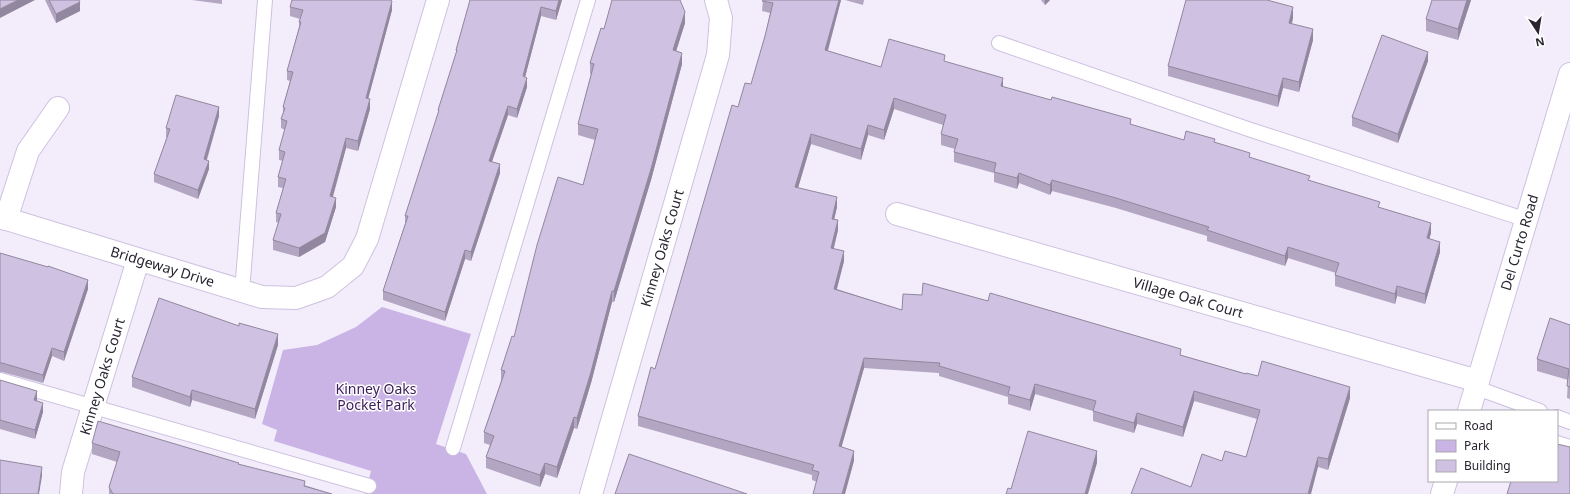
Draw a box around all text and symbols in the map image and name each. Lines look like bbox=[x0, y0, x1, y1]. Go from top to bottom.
north arrow bbox=[1518, 12, 1558, 52]
text: N bbox=[1534, 34, 1546, 51]
street label: Kinney Oaks Court bbox=[636, 187, 688, 309]
street label: Del Curto Road bbox=[1496, 192, 1542, 293]
street label: Bridgeway Drive bbox=[108, 241, 217, 291]
street label: Village Oak Court bbox=[1131, 272, 1246, 322]
street label: Kinney Oaks Court bbox=[75, 315, 129, 437]
park label: Kinney Oaks Pocket Park bbox=[336, 379, 417, 414]
legend bbox=[1428, 410, 1558, 482]
text: Road bbox=[1464, 417, 1493, 434]
text: Park bbox=[1464, 437, 1490, 454]
text: Building bbox=[1464, 457, 1511, 474]

